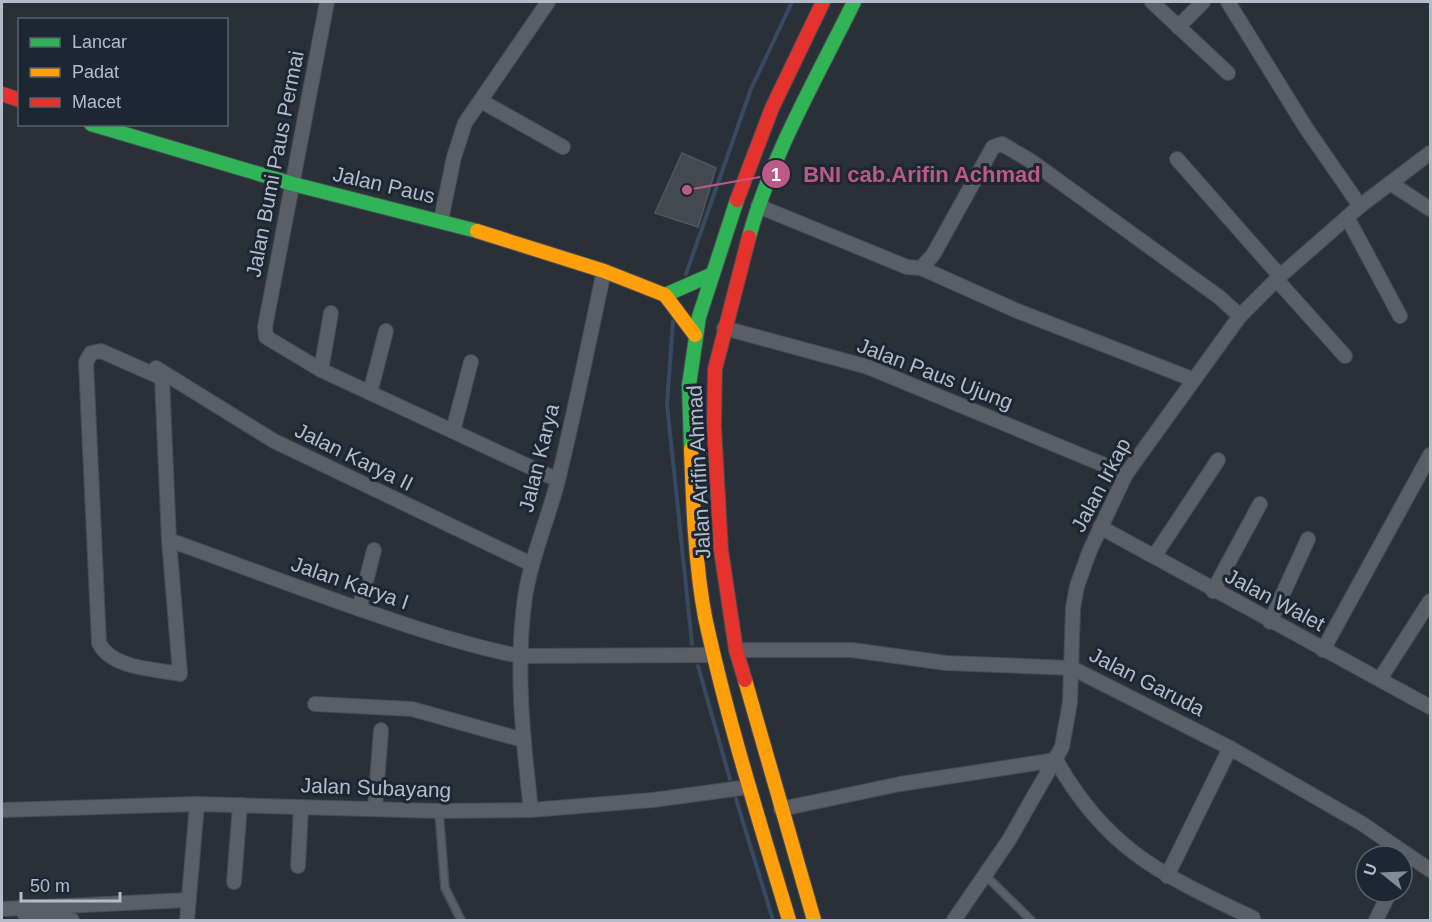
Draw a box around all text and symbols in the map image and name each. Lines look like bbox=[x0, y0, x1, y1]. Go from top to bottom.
legend bbox=[18, 18, 228, 126]
text: Lancar bbox=[72, 32, 127, 52]
street label: Jalan Bumi Paus Permai bbox=[241, 49, 308, 279]
text: Padat bbox=[72, 62, 119, 82]
text: Macet bbox=[72, 92, 121, 112]
callout: BNI cab.Arifin Achmad bbox=[761, 154, 1054, 194]
street label: Jalan Paus bbox=[331, 162, 437, 207]
text: BNI cab.Arifin Achmad bbox=[803, 162, 1041, 187]
text: 1 bbox=[771, 165, 781, 185]
street label: Jalan Paus Ujung bbox=[854, 333, 1016, 414]
street label: Jalan Arifin Ahmad bbox=[682, 385, 715, 559]
street label: Jalan Karya bbox=[514, 401, 563, 514]
street label: Jalan Karya II bbox=[291, 418, 417, 495]
street label: Jalan Irkap bbox=[1066, 434, 1135, 536]
street label: Jalan Karya I bbox=[288, 552, 412, 613]
street label: Jalan Walet bbox=[1222, 564, 1329, 635]
street label: Jalan Garuda bbox=[1086, 643, 1209, 721]
street label: Jalan Subayang bbox=[300, 773, 452, 802]
north arrow bbox=[1354, 844, 1414, 904]
text: U bbox=[1360, 861, 1380, 878]
scale bar bbox=[21, 865, 120, 903]
text: 50 m bbox=[30, 876, 70, 896]

